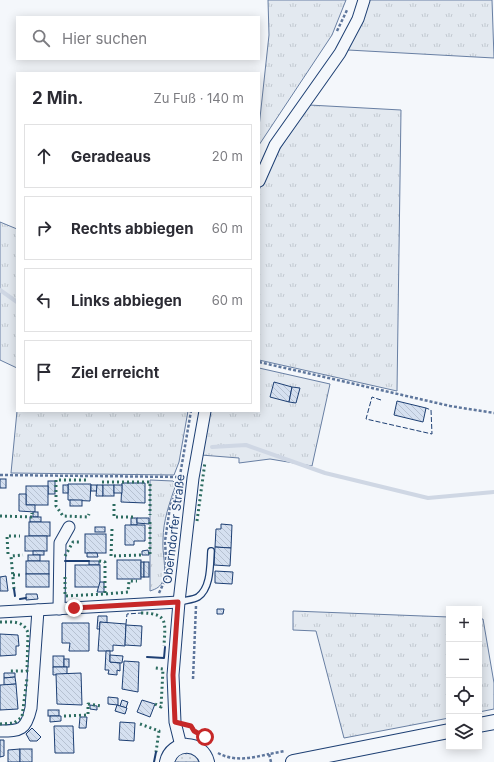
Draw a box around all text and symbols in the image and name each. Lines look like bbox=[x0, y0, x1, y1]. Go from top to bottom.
search box bbox=[16, 16, 260, 60]
icon: search bbox=[30, 27, 52, 49]
text: Hier suchen bbox=[62, 29, 147, 48]
text: 2 Min. bbox=[32, 88, 83, 108]
text: Zu Fuß · 140 m bbox=[154, 90, 244, 106]
icon: ahead bbox=[33, 145, 55, 167]
text: Geradeaus bbox=[71, 147, 151, 166]
text: 20 m bbox=[212, 148, 243, 164]
icon: right bbox=[33, 217, 55, 239]
text: Rechts abbiegen bbox=[71, 219, 193, 238]
text: 60 m bbox=[212, 220, 243, 236]
icon: left bbox=[33, 289, 55, 311]
text: Links abbiegen bbox=[71, 291, 182, 310]
text: 60 m bbox=[212, 292, 243, 308]
icon: arrive bbox=[33, 361, 55, 383]
text: Ziel erreicht bbox=[71, 363, 159, 382]
street label: Oberndorfer Straße bbox=[159, 473, 188, 585]
route end bbox=[65, 599, 83, 617]
map controls bbox=[446, 606, 482, 750]
button: + bbox=[446, 606, 482, 642]
button: − bbox=[446, 642, 482, 678]
button: locate bbox=[446, 678, 482, 714]
button: layers bbox=[446, 714, 482, 750]
route start bbox=[196, 728, 214, 746]

